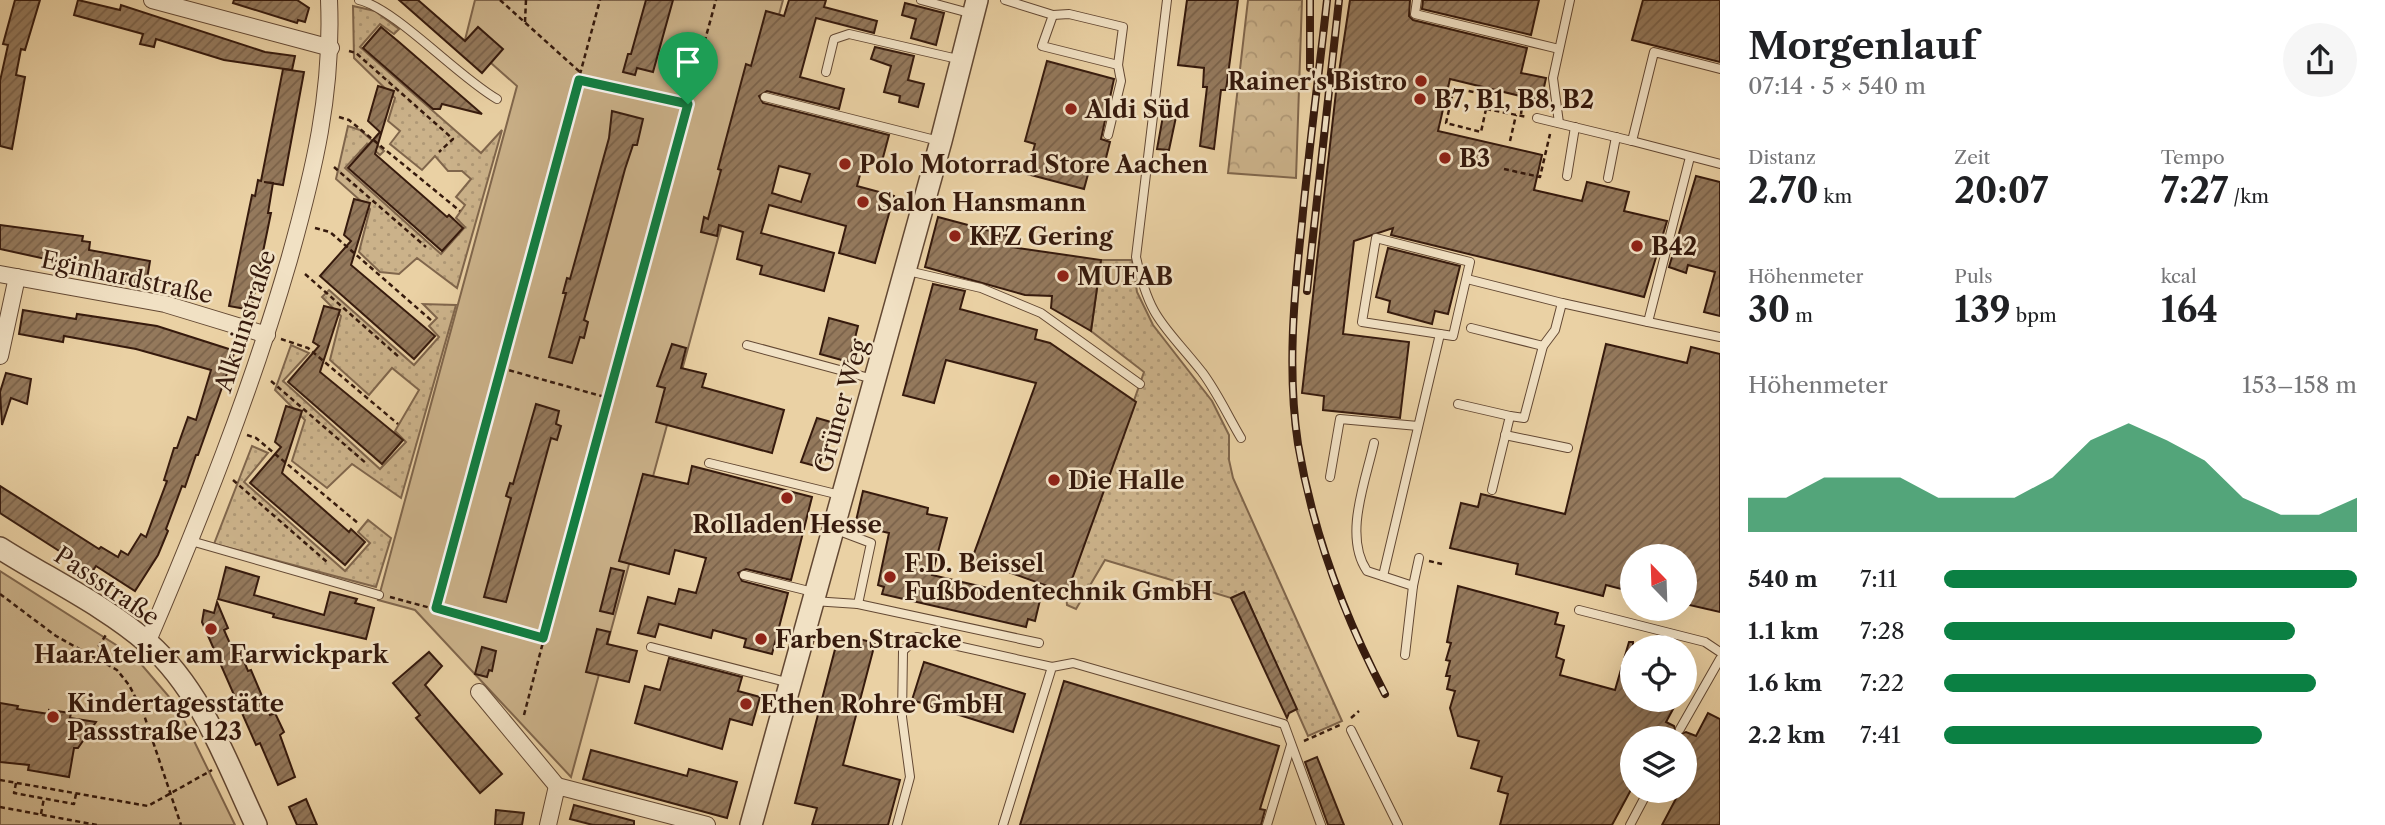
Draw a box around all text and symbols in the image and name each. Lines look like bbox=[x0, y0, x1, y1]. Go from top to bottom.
text: Morgenlauf bbox=[1748, 22, 1977, 69]
button: share bbox=[2283, 23, 2357, 97]
pin bbox=[658, 32, 718, 104]
icon: arrive bbox=[669, 43, 707, 81]
place label: Rainer's Bistro bbox=[1228, 67, 1407, 96]
text: 07:14 · 5 × 540 m bbox=[1748, 72, 1926, 100]
marker: Rainer's Bistro bbox=[1413, 73, 1429, 89]
place label: B7, B1, B8, B2 bbox=[1434, 85, 1594, 114]
marker: B7, B1, B8, B2 bbox=[1412, 91, 1428, 107]
place label: Aldi Süd bbox=[1084, 95, 1190, 124]
marker: Aldi Süd bbox=[1063, 101, 1079, 117]
place label: B3 bbox=[1459, 144, 1490, 173]
text: Distanz bbox=[1748, 146, 1816, 169]
text: Zeit bbox=[1954, 146, 1990, 169]
text: Tempo bbox=[2161, 146, 2225, 169]
place label: Polo Motorrad Store Aachen bbox=[859, 150, 1209, 179]
marker: B3 bbox=[1437, 150, 1453, 166]
marker: Polo Motorrad Store Aachen bbox=[837, 156, 853, 172]
text: 2.70 bbox=[1748, 169, 1819, 212]
text: 20:07 bbox=[1954, 169, 2048, 212]
text: 7:27 bbox=[2161, 169, 2228, 212]
text: km bbox=[1819, 185, 1852, 208]
text: /km bbox=[2228, 185, 2269, 208]
place label: Salon Hansmann bbox=[877, 188, 1087, 217]
marker: Salon Hansmann bbox=[855, 194, 871, 210]
place label: KFZ Gering bbox=[969, 222, 1114, 251]
marker: KFZ Gering bbox=[947, 228, 963, 244]
place label: B42 bbox=[1651, 232, 1697, 261]
marker: B42 bbox=[1629, 238, 1645, 254]
street label: Eginhardstraße bbox=[38, 245, 216, 309]
street label: Alkuinstraße bbox=[208, 246, 282, 397]
place label: MUFAB bbox=[1077, 262, 1173, 291]
text: Höhenmeter bbox=[1748, 265, 1864, 288]
text: Puls bbox=[1954, 265, 1993, 288]
text: kcal bbox=[2161, 265, 2197, 288]
marker: MUFAB bbox=[1055, 268, 1071, 284]
text: 30 bbox=[1748, 288, 1790, 331]
text: 139 bbox=[1954, 288, 2011, 331]
text: 164 bbox=[2161, 288, 2218, 331]
text: m bbox=[1790, 304, 1813, 327]
text: bpm bbox=[2011, 304, 2057, 327]
street label: Grüner Weg bbox=[808, 335, 874, 476]
text: Höhenmeter bbox=[1748, 371, 1888, 399]
text: 153–158 m bbox=[2242, 371, 2357, 399]
place label: Die Halle bbox=[1068, 466, 1185, 495]
marker: Die Halle bbox=[1046, 472, 1062, 488]
marker: Rolladen Hesse bbox=[779, 490, 795, 506]
place label: Rolladen Hesse bbox=[692, 510, 882, 539]
street label: Passstraße bbox=[49, 540, 165, 632]
north arrow bbox=[1620, 544, 1698, 621]
map controls bbox=[1620, 544, 1697, 803]
place label: F.D. Beissel Fußbodentechnik GmbH bbox=[904, 549, 1213, 606]
text: 540 m bbox=[1748, 565, 1818, 593]
text: 7:11 bbox=[1860, 565, 1897, 593]
marker: F.D. Beissel Fußbodentechnik GmbH bbox=[882, 569, 898, 585]
text: 1.1 km bbox=[1748, 617, 1819, 645]
text: 7:28 bbox=[1860, 617, 1905, 645]
marker: HaarAtelier am Farwickpark bbox=[203, 621, 219, 637]
place label: Farben Stracke bbox=[775, 625, 961, 654]
marker: Farben Stracke bbox=[753, 631, 769, 647]
button: locate bbox=[1620, 635, 1697, 712]
place label: HaarAtelier am Farwickpark bbox=[34, 640, 390, 669]
text: 1.6 km bbox=[1748, 669, 1822, 697]
text: 7:22 bbox=[1860, 669, 1904, 697]
place label: Kindertagesstätte Passstraße 123 bbox=[67, 689, 284, 746]
place label: Ethen Rohre GmbH bbox=[760, 690, 1003, 719]
marker: Ethen Rohre GmbH bbox=[738, 696, 754, 712]
marker: Kindertagesstätte Passstraße 123 bbox=[45, 709, 61, 725]
text: 2.2 km bbox=[1748, 721, 1825, 749]
text: 7:41 bbox=[1860, 721, 1901, 749]
button: layers bbox=[1620, 726, 1697, 803]

